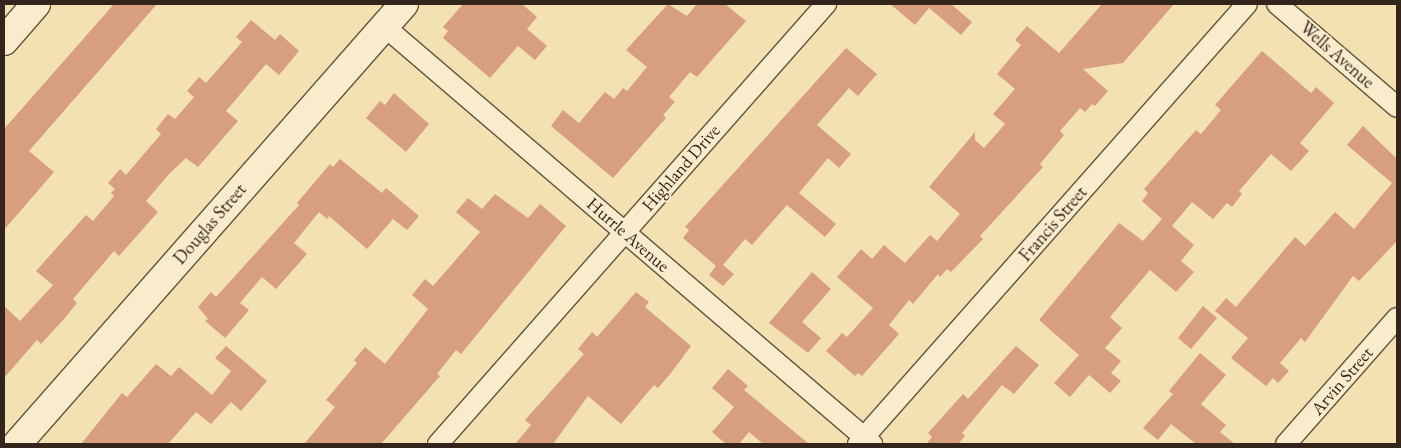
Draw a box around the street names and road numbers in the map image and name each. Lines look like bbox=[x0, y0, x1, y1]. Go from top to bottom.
street label: Wells Avenue bbox=[1295, 17, 1379, 93]
street label: Highland Drive bbox=[637, 120, 725, 216]
street label: Douglas Street bbox=[169, 179, 251, 269]
street label: Francis Street bbox=[1014, 182, 1092, 266]
street label: Hurrle Avenue bbox=[582, 193, 674, 277]
street label: Arvin Street bbox=[1306, 342, 1378, 420]

